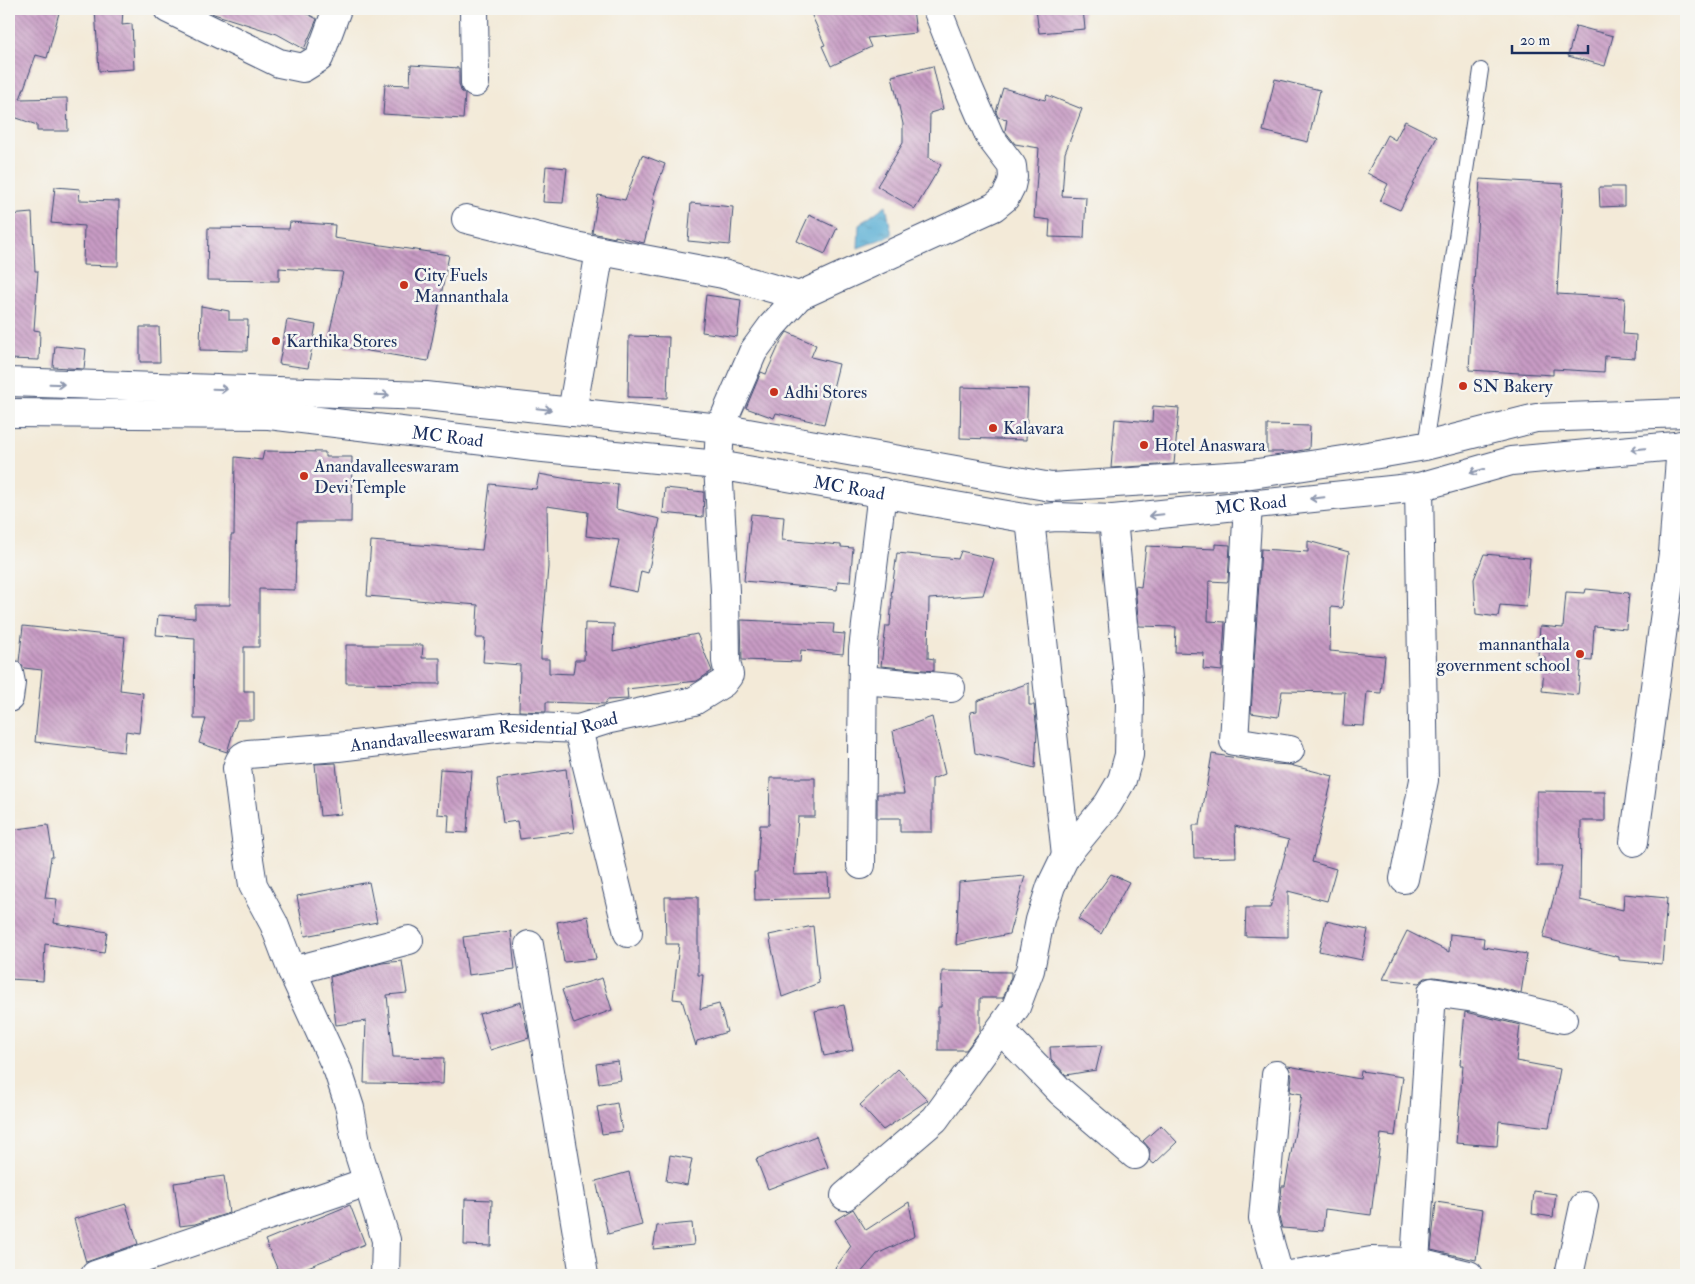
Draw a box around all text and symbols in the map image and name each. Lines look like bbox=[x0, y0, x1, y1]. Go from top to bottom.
scale bar bbox=[1512, 22, 1589, 54]
text: 20 m bbox=[1520, 31, 1550, 50]
place label: City Fuels Mannanthala bbox=[414, 264, 509, 308]
marker: City Fuels Mannanthala bbox=[398, 279, 410, 291]
place label: Karthika Stores bbox=[286, 330, 397, 353]
marker: Karthika Stores bbox=[270, 335, 282, 347]
place label: SN Bakery bbox=[1473, 375, 1554, 398]
one-way arrow bbox=[49, 379, 65, 389]
marker: SN Bakery bbox=[1457, 380, 1469, 392]
place label: Adhi Stores bbox=[783, 381, 867, 404]
one-way arrow bbox=[212, 385, 228, 394]
marker: Adhi Stores bbox=[768, 386, 780, 398]
one-way arrow bbox=[374, 390, 390, 399]
one-way arrow bbox=[536, 404, 552, 414]
place label: Kalavara bbox=[1003, 417, 1064, 440]
street label: MC Road bbox=[411, 421, 485, 453]
marker: Kalavara bbox=[987, 422, 999, 434]
place label: Hotel Anaswara bbox=[1154, 434, 1266, 457]
marker: Hotel Anaswara bbox=[1138, 439, 1150, 451]
one-way arrow bbox=[1630, 444, 1646, 454]
place label: Anandavalleeswaram Devi Temple bbox=[313, 455, 459, 499]
one-way arrow bbox=[1470, 467, 1486, 476]
marker: Anandavalleeswaram Devi Temple bbox=[298, 470, 310, 482]
street label: MC Road bbox=[812, 471, 887, 506]
street label: MC Road bbox=[1214, 490, 1288, 520]
one-way arrow bbox=[1310, 493, 1326, 503]
one-way arrow bbox=[1148, 510, 1164, 520]
place label: mannanthala government school bbox=[1437, 633, 1571, 677]
marker: mannanthala government school bbox=[1574, 648, 1586, 660]
street label: Anandavalleeswaram Residential Road bbox=[348, 707, 620, 758]

